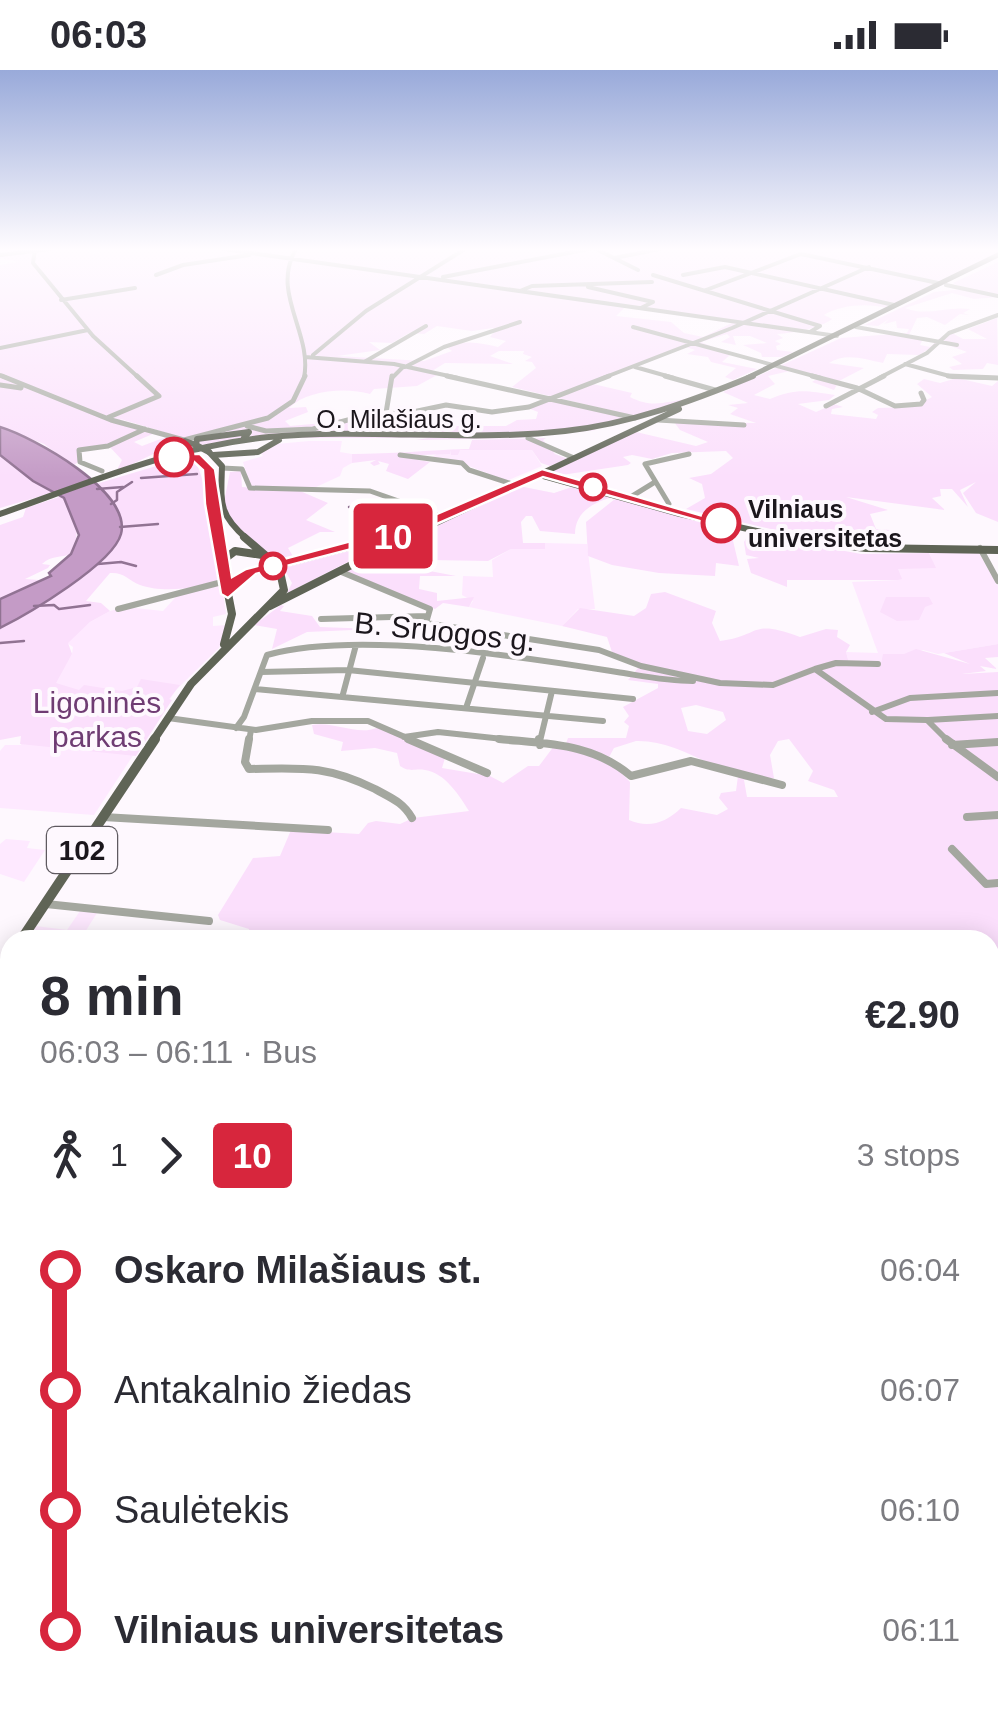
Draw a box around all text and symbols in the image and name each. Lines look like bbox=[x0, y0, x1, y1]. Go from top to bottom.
text: 06:03 bbox=[50, 14, 147, 56]
street label: O. Milašiaus g. bbox=[316, 405, 482, 433]
unlabelled marker bbox=[155, 438, 193, 476]
unlabelled marker bbox=[580, 474, 606, 500]
place label: Vilniaus universitetas bbox=[748, 495, 902, 552]
line badge: 10 bbox=[348, 504, 438, 568]
marker: Vilniaus universitetas bbox=[702, 504, 740, 542]
text: 10 bbox=[374, 517, 412, 556]
unlabelled marker bbox=[260, 553, 286, 579]
street label: B. Sruogos g. bbox=[353, 606, 537, 657]
park label: Ligoninės parkas bbox=[33, 686, 161, 753]
road number: 102 bbox=[47, 827, 117, 873]
text: 8 min bbox=[40, 965, 184, 1027]
text: €2.90 bbox=[865, 994, 960, 1036]
text: 06:03 – 06:11 · Bus bbox=[40, 1034, 317, 1070]
icon: walk bbox=[40, 1128, 95, 1183]
icon: forward bbox=[143, 1128, 198, 1183]
text: 10 bbox=[233, 1136, 272, 1175]
text: 1 bbox=[110, 1137, 128, 1173]
text: 3 stops bbox=[857, 1137, 960, 1173]
text: Oskaro Milašiaus st. bbox=[114, 1249, 482, 1291]
text: 06:04 bbox=[880, 1252, 960, 1288]
text: Antakalnio žiedas bbox=[114, 1369, 412, 1411]
text: 06:07 bbox=[880, 1372, 960, 1408]
text: Saulėtekis bbox=[114, 1489, 289, 1531]
text: 06:10 bbox=[880, 1492, 960, 1528]
text: Vilniaus universitetas bbox=[114, 1609, 504, 1651]
text: 06:11 bbox=[882, 1612, 960, 1648]

